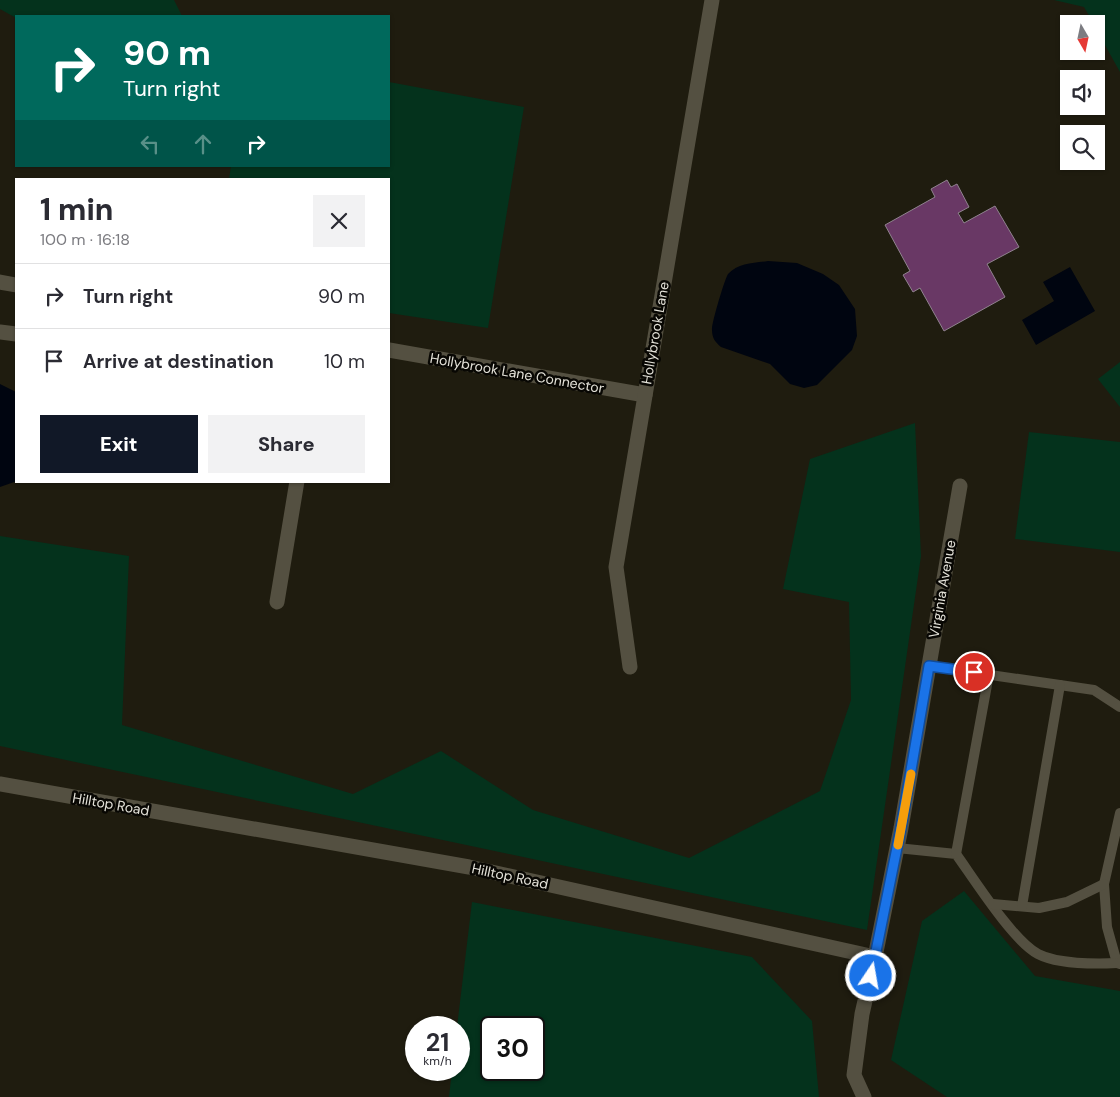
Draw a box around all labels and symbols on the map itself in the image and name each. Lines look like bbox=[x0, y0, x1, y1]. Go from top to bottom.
north arrow bbox=[1060, 15, 1105, 60]
street label: Hollybrook Lane bbox=[637, 280, 673, 386]
street label: Hollybrook Lane Connector bbox=[428, 349, 606, 397]
street label: Virginia Avenue bbox=[925, 539, 959, 639]
pin bbox=[953, 651, 995, 693]
street label: Hilltop Road bbox=[71, 788, 151, 820]
street label: Hilltop Road bbox=[470, 859, 550, 893]
position arrow bbox=[844, 949, 896, 1001]
speed limit sign: 30 bbox=[480, 1016, 545, 1081]

